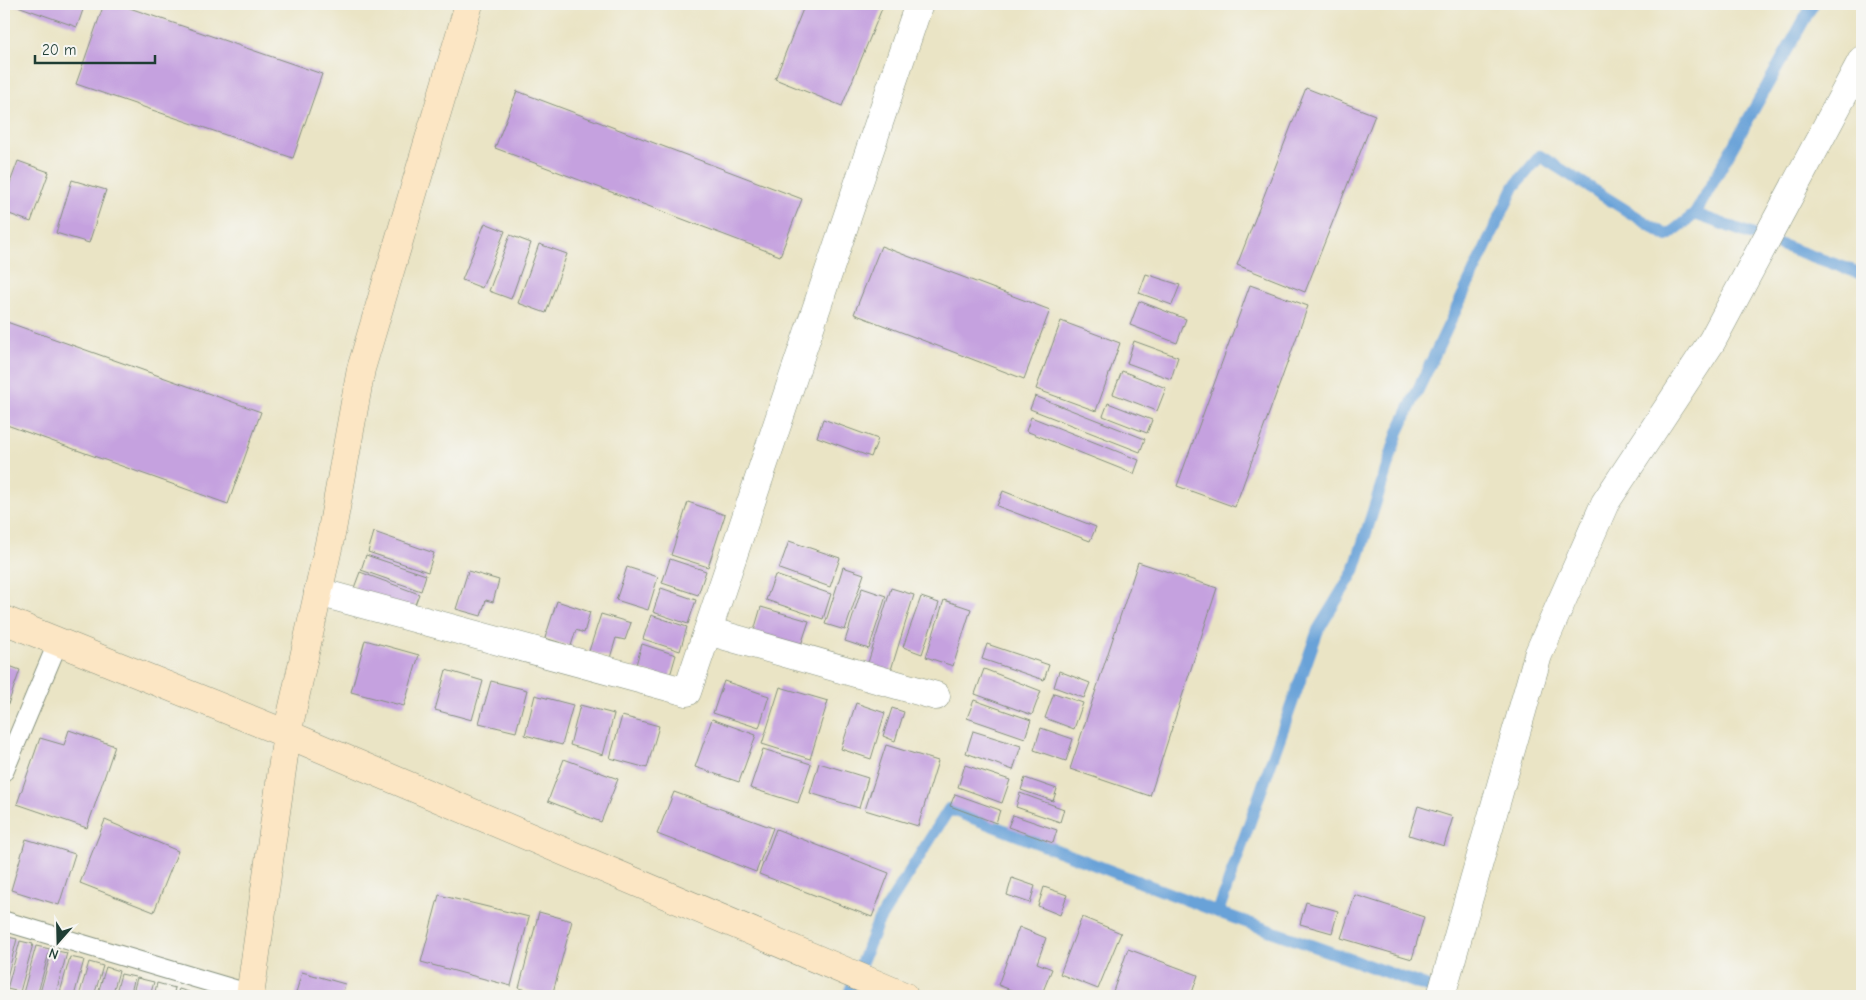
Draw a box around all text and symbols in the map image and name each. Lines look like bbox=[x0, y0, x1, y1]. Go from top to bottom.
scale bar bbox=[35, 32, 155, 64]
text: 20 m bbox=[42, 41, 76, 59]
north arrow bbox=[32, 918, 82, 968]
text: N bbox=[47, 944, 61, 963]

